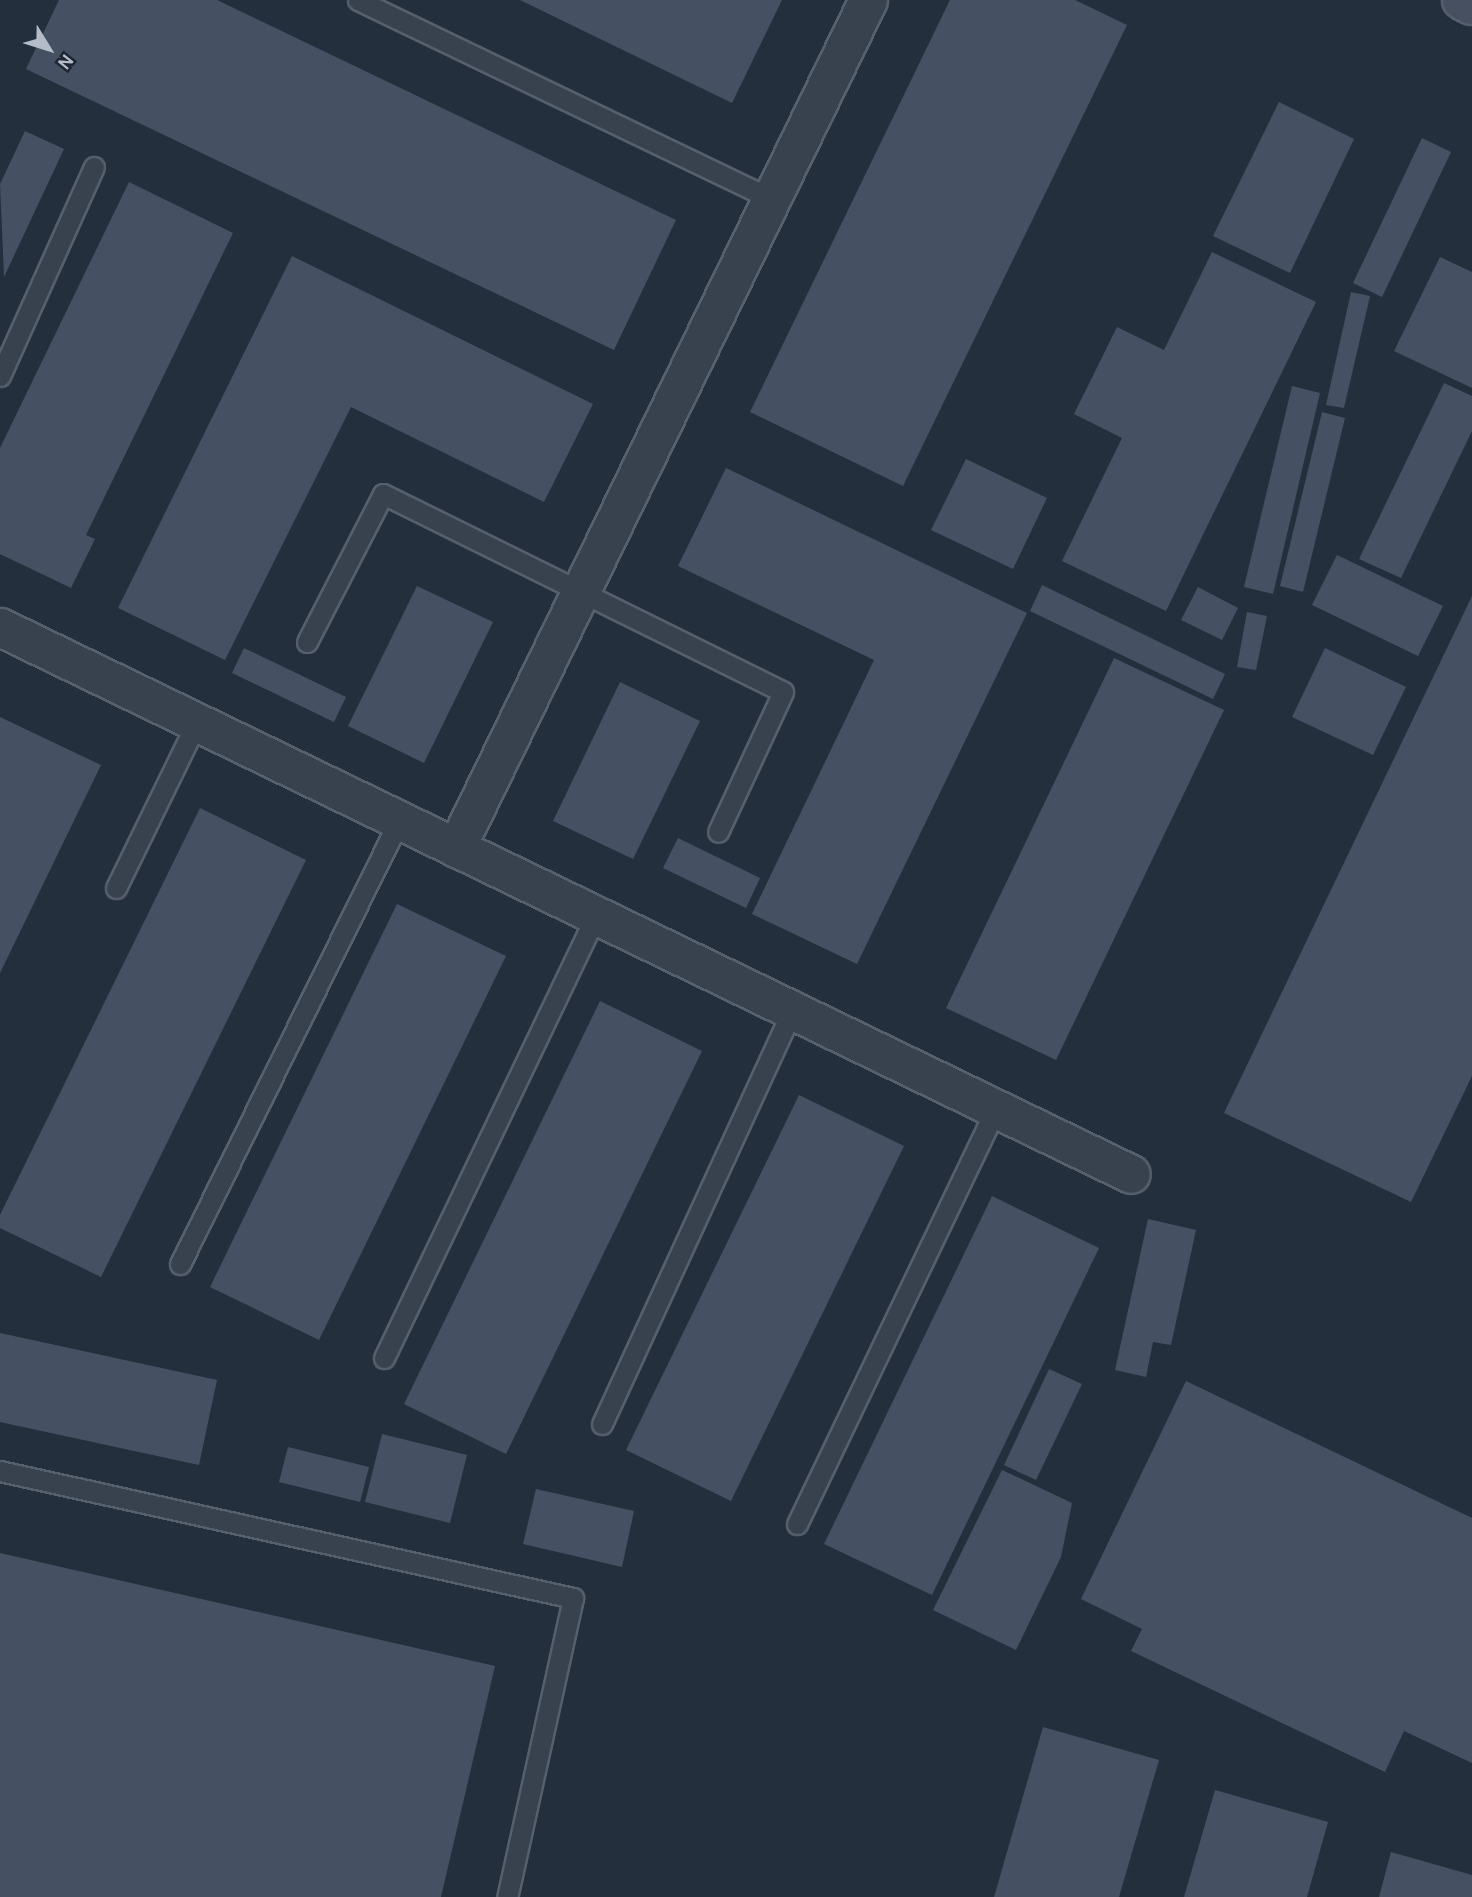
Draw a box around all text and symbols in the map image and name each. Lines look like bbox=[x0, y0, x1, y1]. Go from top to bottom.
north arrow bbox=[14, 14, 84, 84]
text: N bbox=[53, 50, 78, 74]

